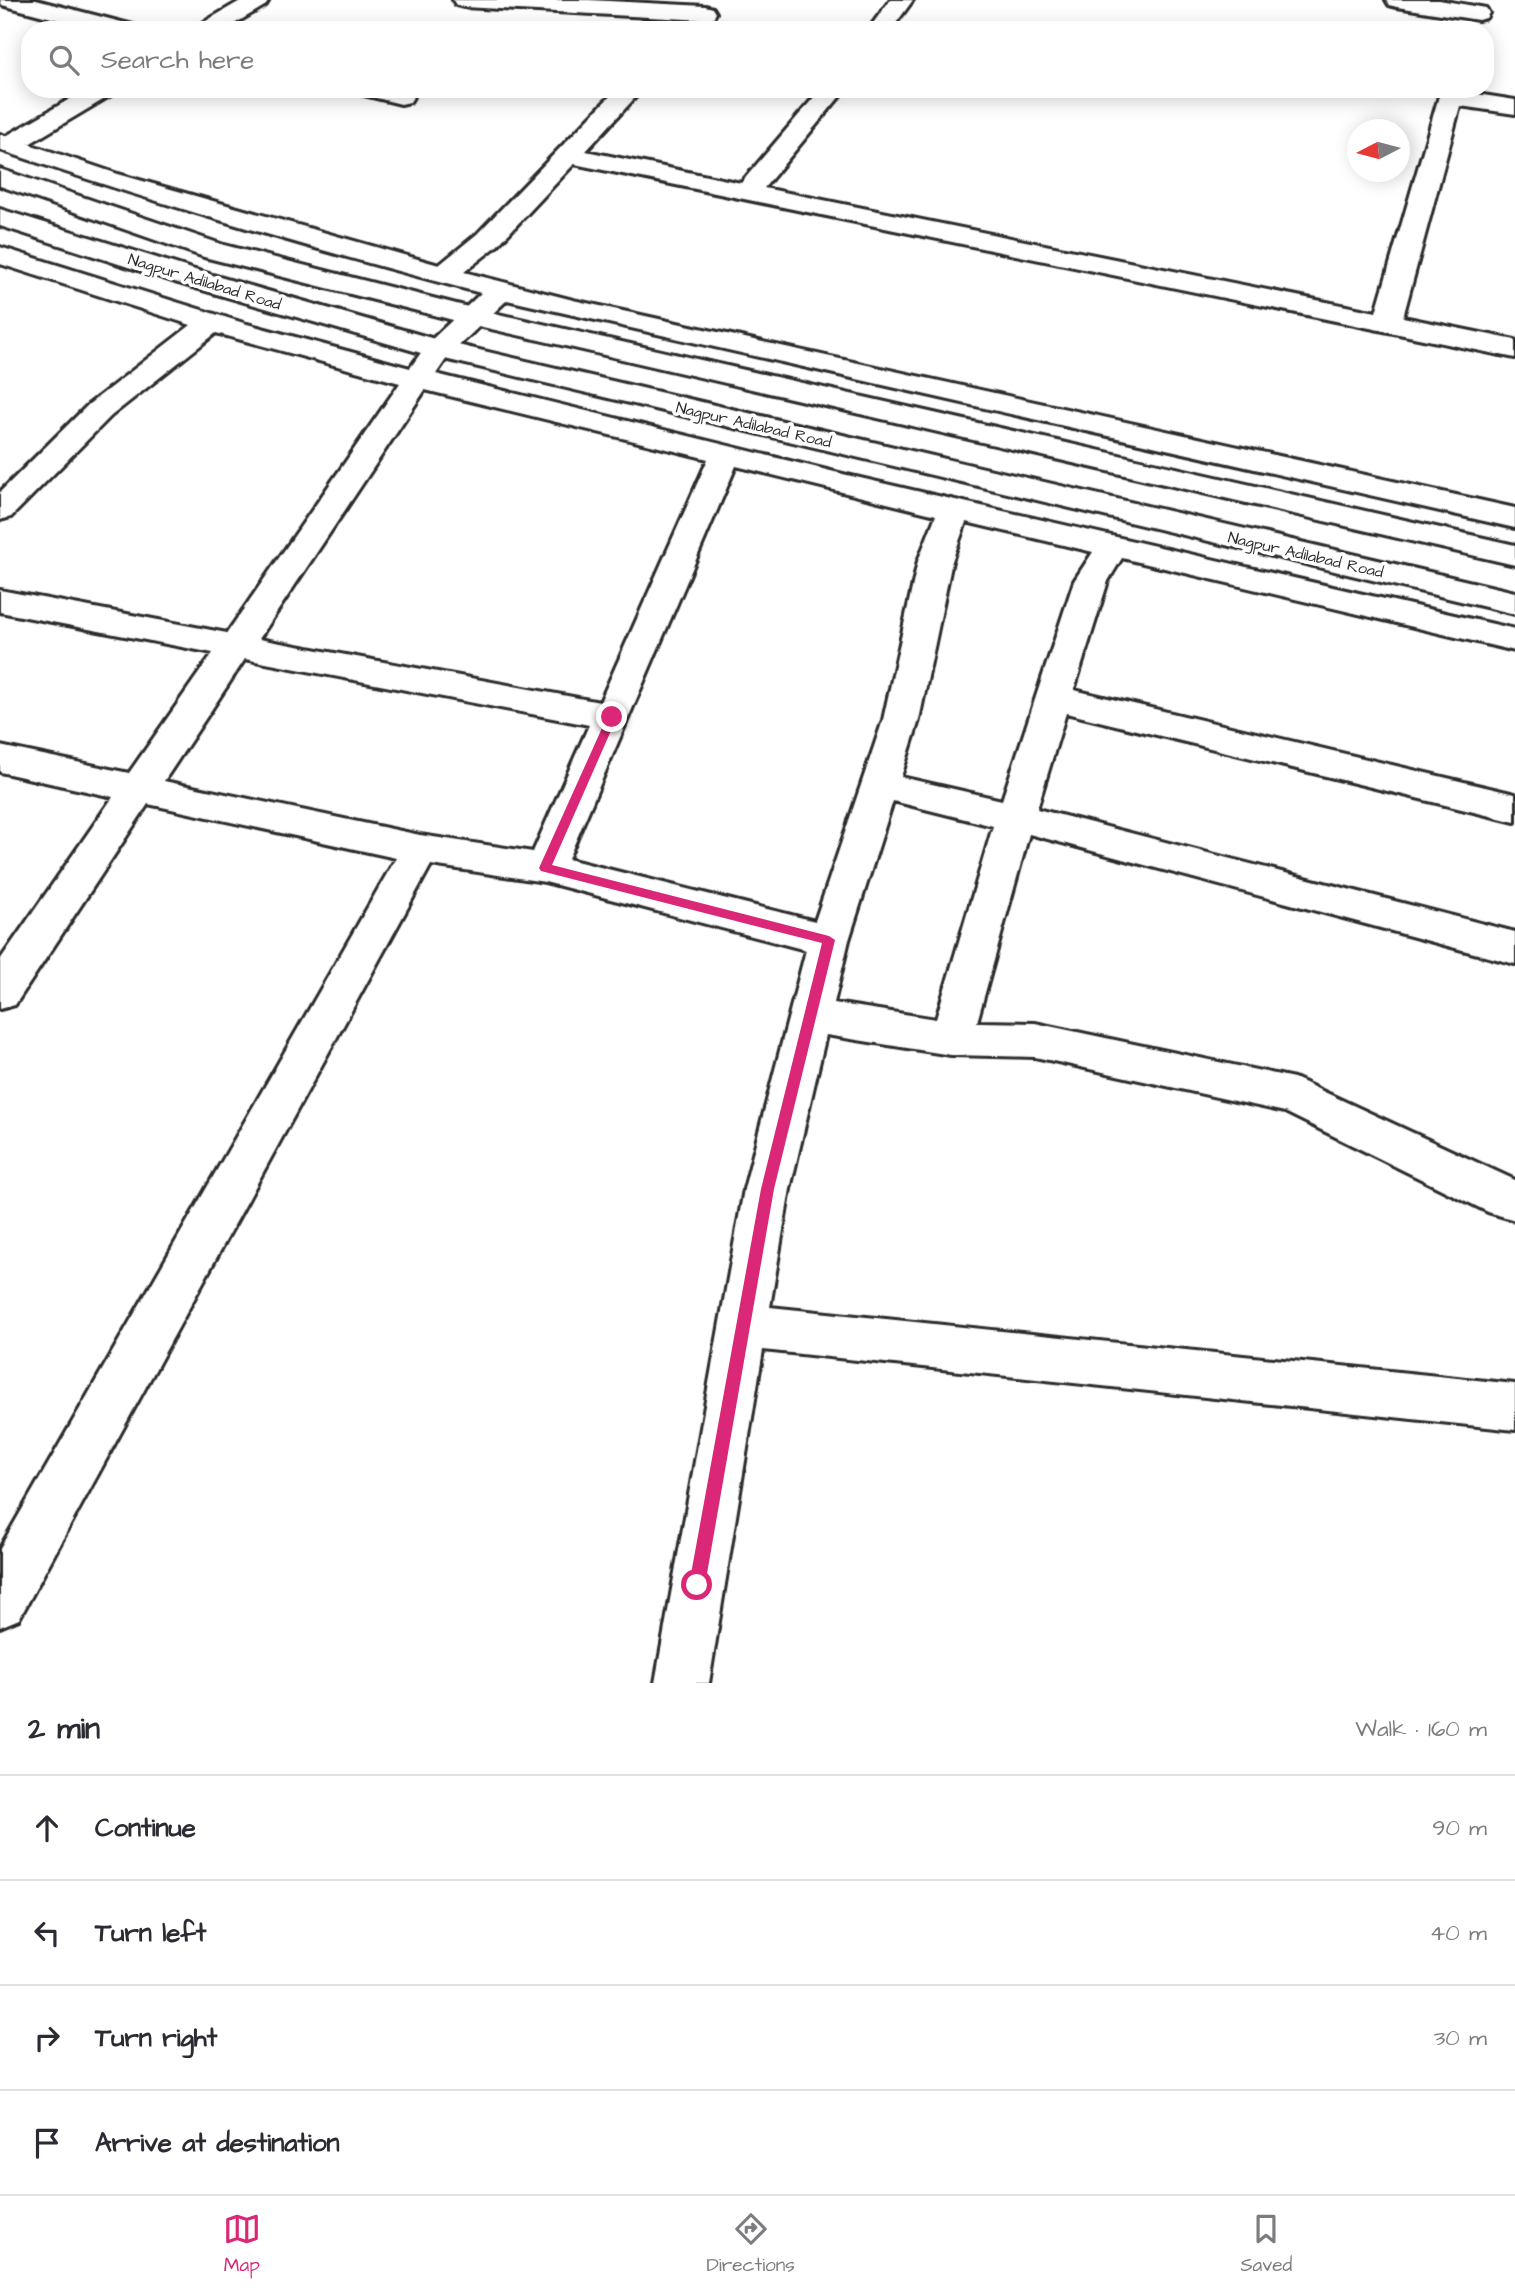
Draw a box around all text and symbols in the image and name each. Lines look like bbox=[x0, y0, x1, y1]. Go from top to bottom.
search box bbox=[21, 21, 1494, 98]
icon: search bbox=[45, 41, 83, 79]
text: Search here bbox=[101, 42, 254, 78]
north arrow bbox=[1347, 119, 1410, 182]
street label: Nagpur Adilabad Road bbox=[125, 248, 284, 317]
street label: Nagpur Adilabad Road bbox=[674, 396, 834, 455]
street label: Nagpur Adilabad Road bbox=[1226, 526, 1386, 585]
route end bbox=[596, 701, 627, 732]
route start bbox=[681, 1569, 712, 1600]
text: 2 min bbox=[28, 1708, 100, 1750]
text: Walk · 160 m bbox=[1355, 1713, 1487, 1745]
icon: ahead bbox=[28, 1809, 66, 1847]
text: Continue bbox=[95, 1810, 196, 1846]
text: 90 m bbox=[1432, 1812, 1487, 1844]
icon: left bbox=[28, 1914, 66, 1952]
text: Turn left bbox=[95, 1915, 206, 1951]
text: 40 m bbox=[1430, 1917, 1487, 1949]
icon: right bbox=[28, 2019, 66, 2057]
text: Turn right bbox=[95, 2020, 217, 2056]
text: 30 m bbox=[1434, 2022, 1487, 2054]
icon: arrive bbox=[28, 2124, 66, 2162]
text: Arrive at destination bbox=[95, 2125, 340, 2161]
tab: Map bbox=[223, 2210, 261, 2279]
tab: Directions bbox=[706, 2210, 795, 2279]
tab: Saved bbox=[1240, 2210, 1292, 2279]

